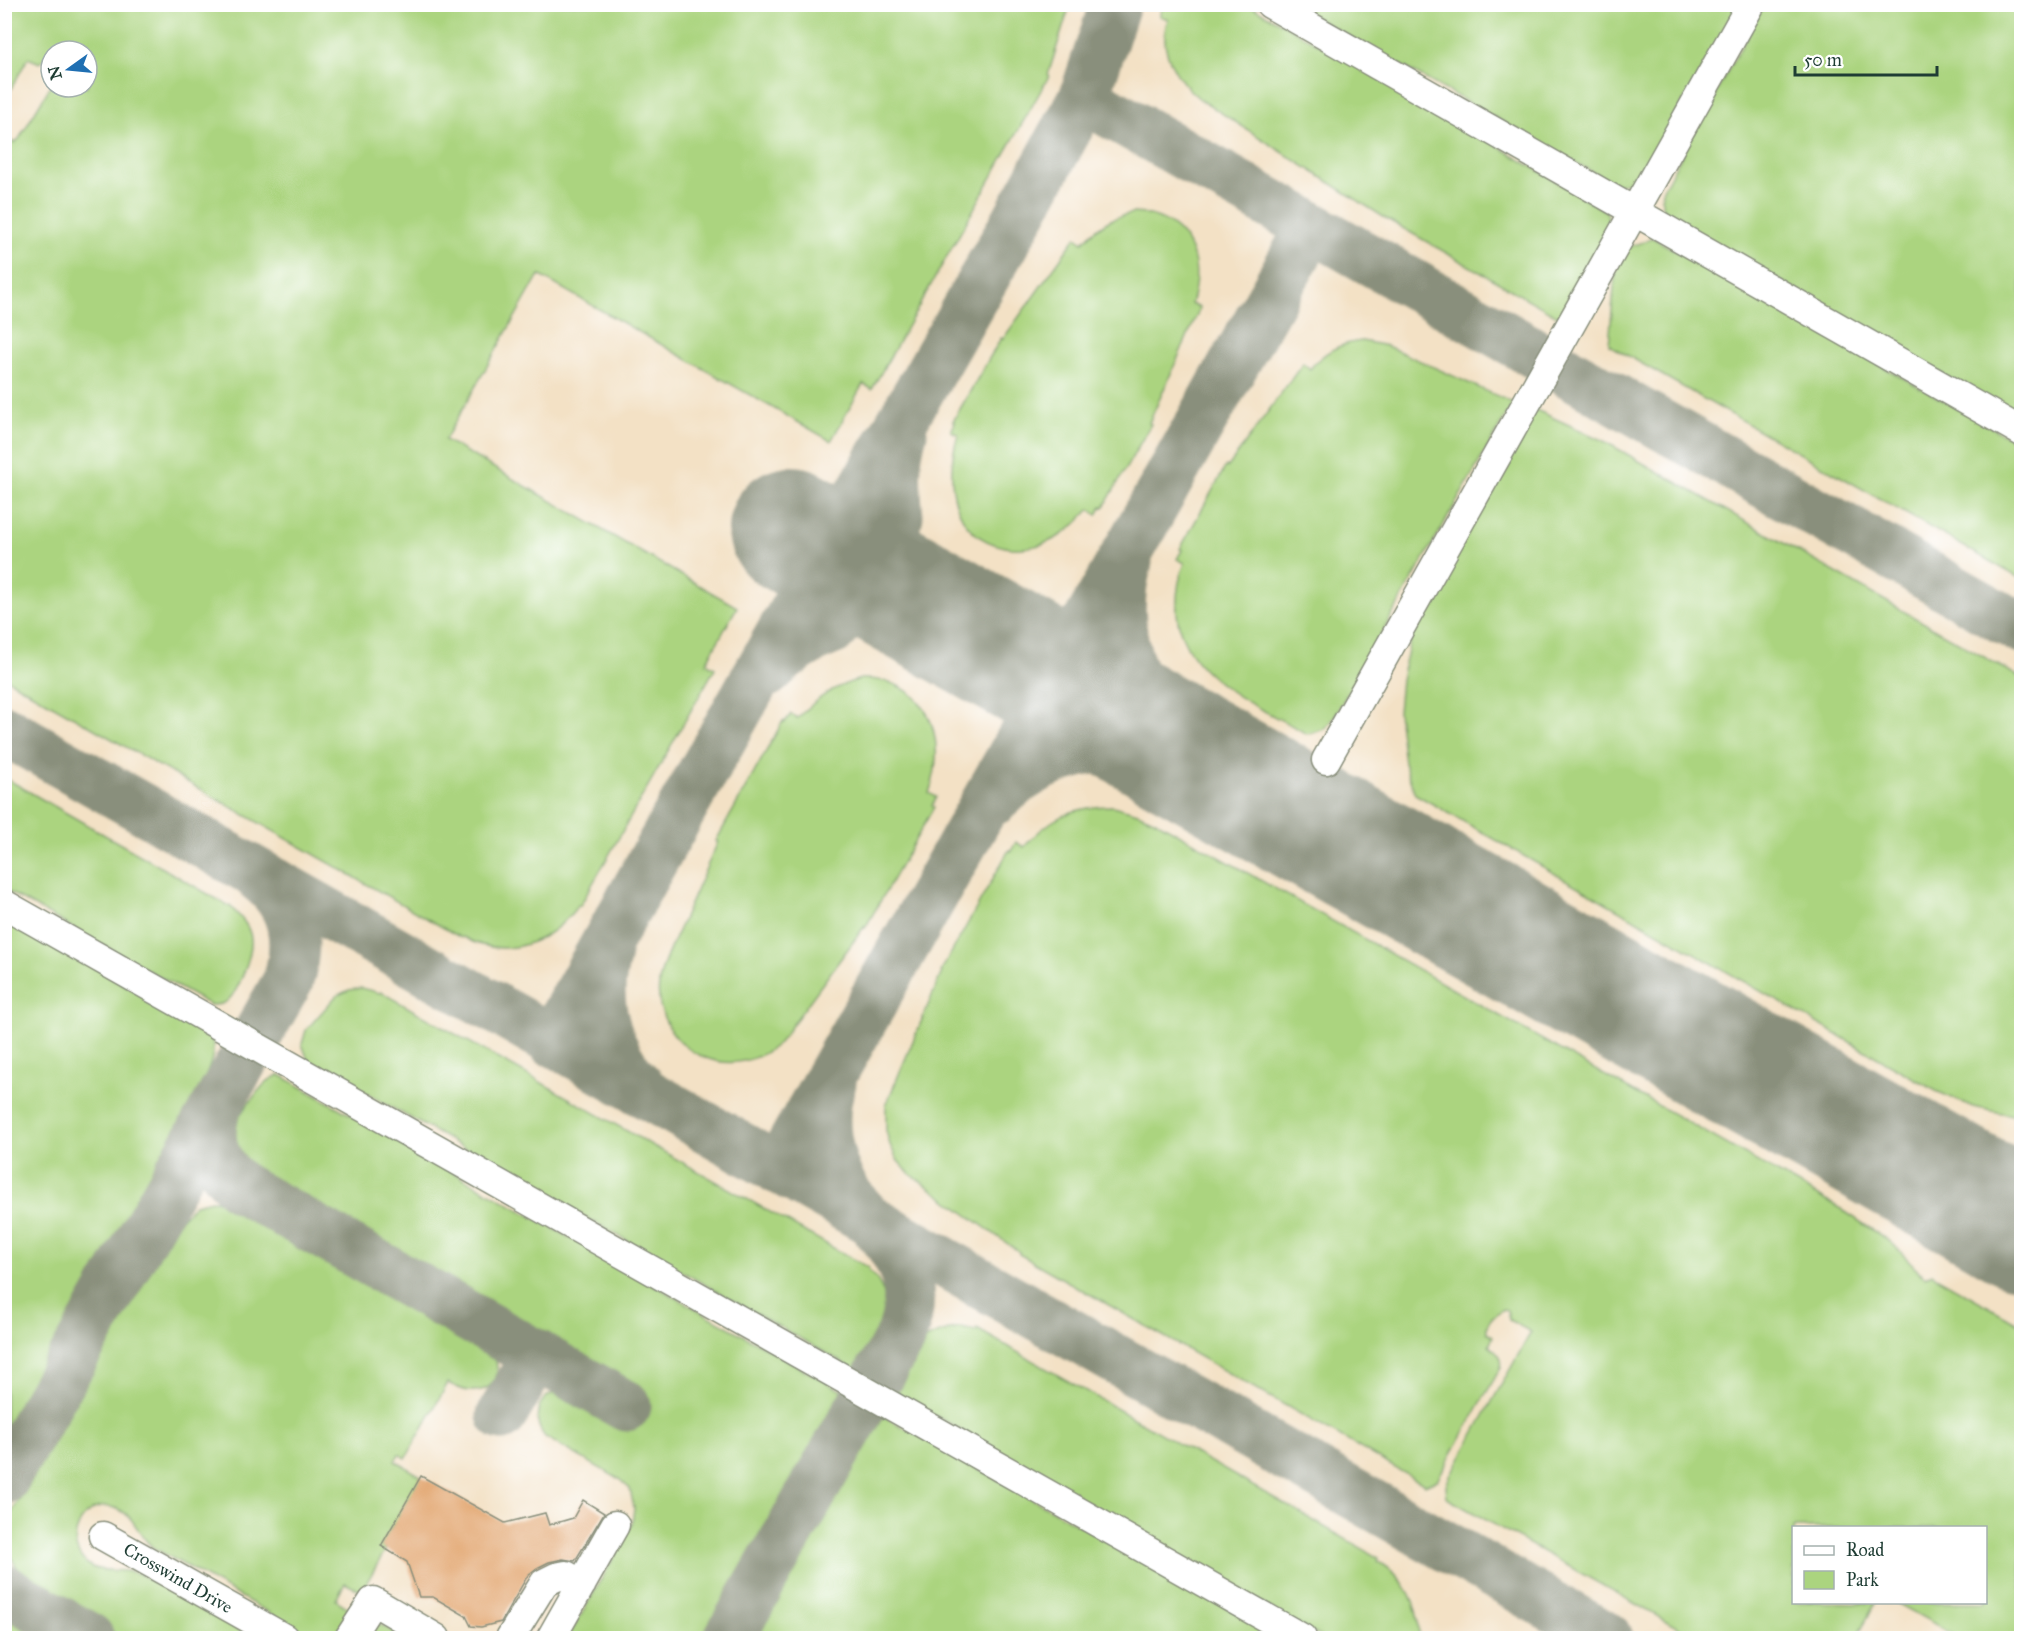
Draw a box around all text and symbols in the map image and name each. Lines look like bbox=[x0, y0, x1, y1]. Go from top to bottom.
north arrow bbox=[39, 39, 99, 99]
scale bar bbox=[1795, 39, 1938, 77]
text: 50 m bbox=[1804, 49, 1842, 71]
text: N bbox=[44, 63, 66, 82]
legend bbox=[1792, 1526, 1987, 1604]
street label: Crosswind Drive bbox=[120, 1538, 236, 1618]
text: Road bbox=[1846, 1539, 1884, 1561]
text: Park bbox=[1846, 1569, 1879, 1591]

